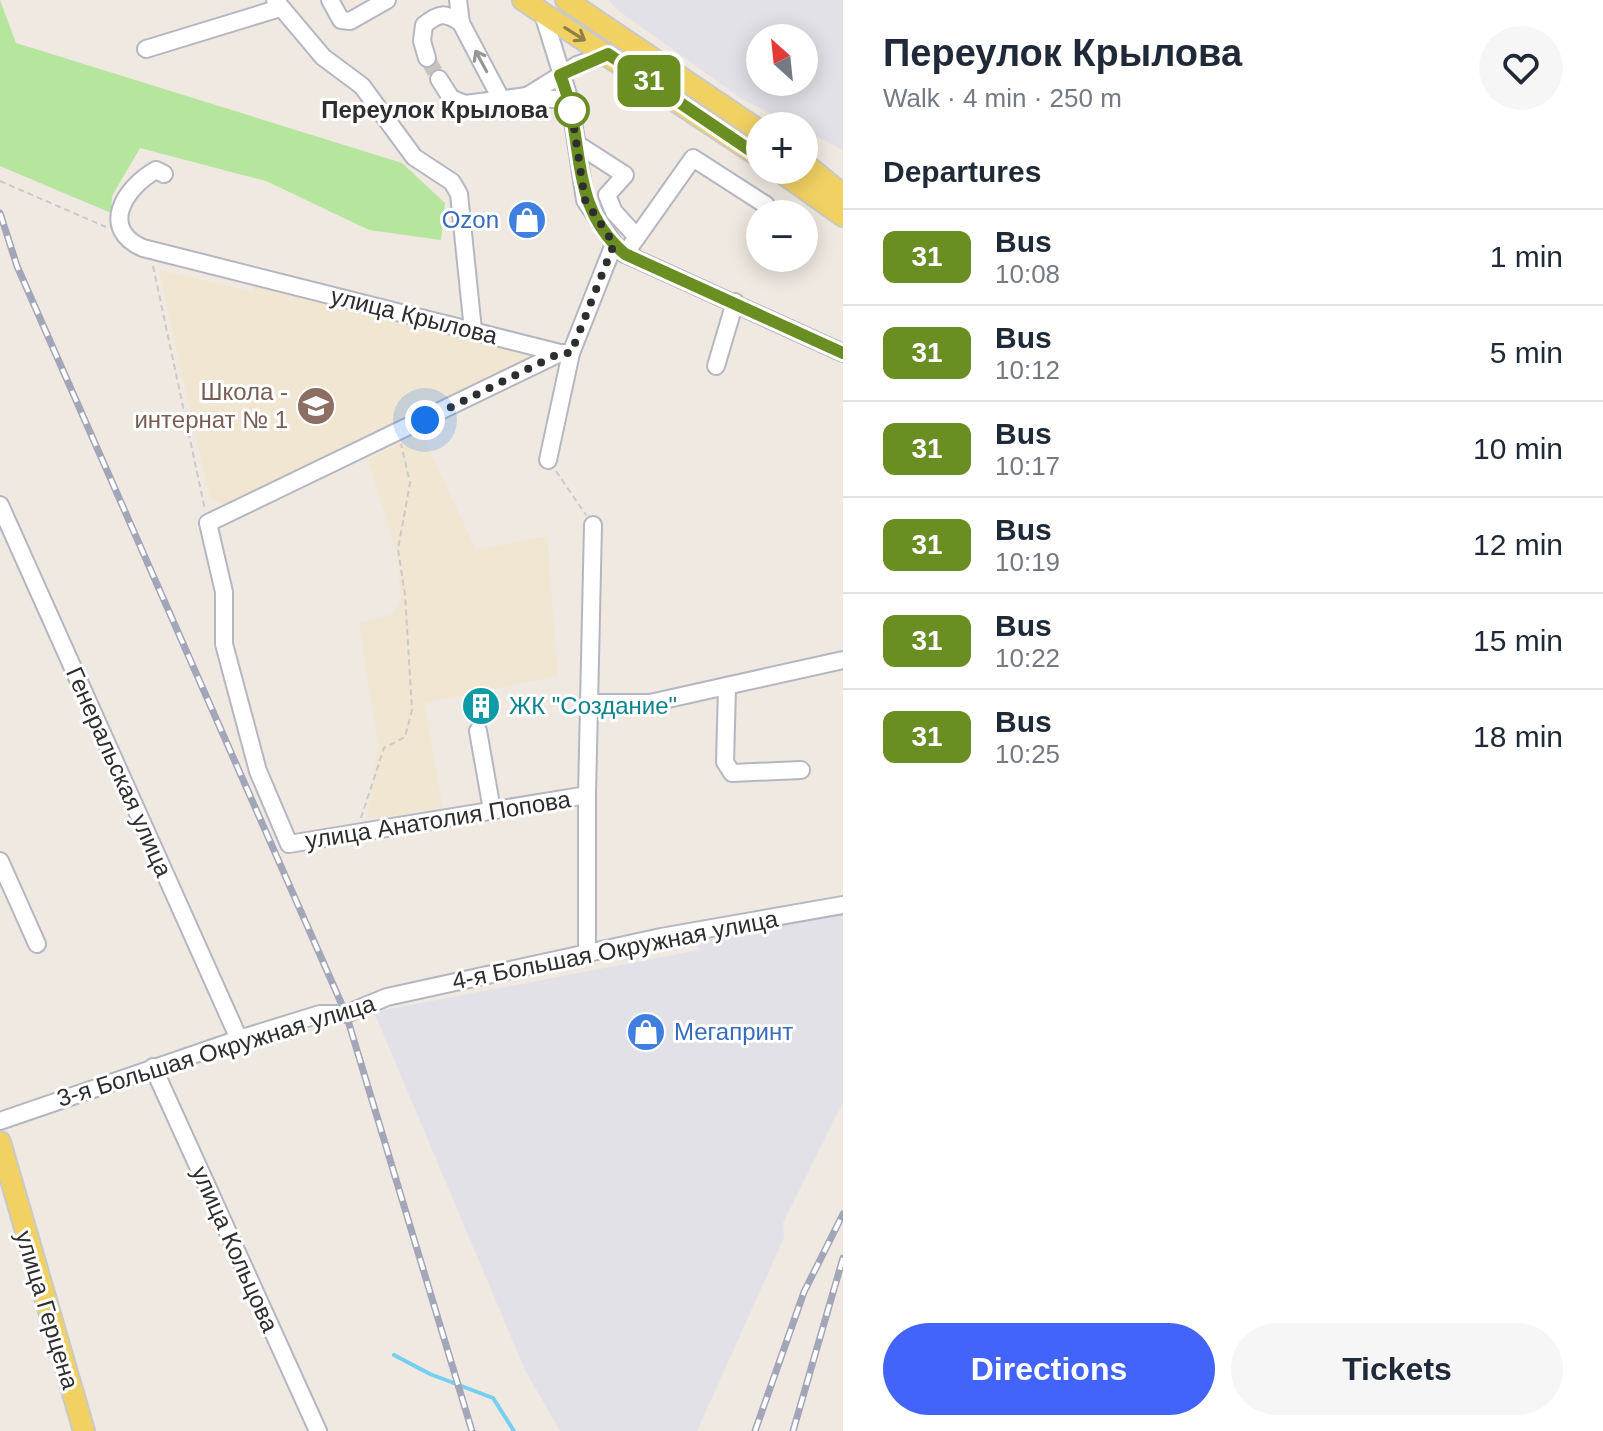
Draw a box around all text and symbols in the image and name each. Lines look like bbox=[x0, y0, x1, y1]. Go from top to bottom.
north arrow bbox=[746, 24, 818, 96]
map controls bbox=[746, 24, 818, 272]
one-way arrow bbox=[563, 26, 586, 42]
button: heart bbox=[1479, 26, 1563, 110]
text: Переулок Крылова bbox=[883, 32, 1242, 74]
one-way arrow bbox=[472, 50, 488, 73]
line badge: 31 bbox=[613, 55, 685, 107]
text: 31 bbox=[633, 65, 665, 96]
text: Walk · 4 min · 250 m bbox=[883, 83, 1122, 113]
marker: Переулок Крылова bbox=[555, 93, 589, 127]
place label: Переулок Крылова bbox=[321, 96, 549, 123]
button: + bbox=[746, 112, 818, 184]
text: Departures bbox=[883, 155, 1041, 188]
shop icon: Ozon bbox=[506, 199, 548, 241]
button: − bbox=[746, 200, 818, 272]
place label: Ozon bbox=[442, 206, 499, 233]
text: Bus bbox=[995, 225, 1052, 258]
text: 1 min bbox=[1490, 240, 1563, 273]
text: 31 bbox=[911, 241, 943, 272]
text: 10:08 bbox=[995, 259, 1060, 289]
street label: улица Крылова bbox=[328, 282, 501, 349]
text: Bus bbox=[995, 321, 1052, 354]
text: 5 min bbox=[1490, 336, 1563, 369]
text: 31 bbox=[911, 337, 943, 368]
text: 10:12 bbox=[995, 355, 1060, 385]
place label: Школа - интернат № 1 bbox=[134, 378, 288, 433]
school or university icon: Школа - интернат № 1 bbox=[295, 385, 337, 427]
your location bbox=[405, 400, 445, 440]
text: Bus bbox=[995, 417, 1052, 450]
text: 10 min bbox=[1473, 432, 1563, 465]
text: 31 bbox=[911, 433, 943, 464]
text: 10:17 bbox=[995, 451, 1060, 481]
text: Bus bbox=[995, 513, 1052, 546]
text: 12 min bbox=[1473, 528, 1563, 561]
text: 31 bbox=[911, 529, 943, 560]
text: 10:19 bbox=[995, 547, 1060, 577]
text: Bus bbox=[995, 609, 1052, 642]
text: 15 min bbox=[1473, 624, 1563, 657]
text: 31 bbox=[911, 625, 943, 656]
text: 10:22 bbox=[995, 643, 1060, 673]
street label: Генеральская улица bbox=[61, 663, 178, 881]
building icon: ЖК "Создание" bbox=[460, 685, 502, 727]
place label: ЖК "Создание" bbox=[509, 692, 677, 719]
text: Bus bbox=[995, 705, 1052, 738]
text: 18 min bbox=[1473, 720, 1563, 753]
text: 31 bbox=[911, 721, 943, 752]
text: 10:25 bbox=[995, 739, 1060, 769]
street label: улица Анатолия Попова bbox=[303, 785, 573, 854]
street label: 4-я Большая Окружная улица bbox=[450, 905, 781, 994]
street label: 3-я Большая Окружная улица bbox=[54, 989, 379, 1112]
shop icon: Мегапринт bbox=[625, 1011, 667, 1053]
place label: Мегапринт bbox=[674, 1018, 793, 1045]
street label: улица Кольцова bbox=[187, 1162, 284, 1336]
street label: улица Герцена bbox=[11, 1227, 85, 1393]
button: Directions bbox=[883, 1323, 1215, 1415]
button: Tickets bbox=[1231, 1323, 1563, 1415]

